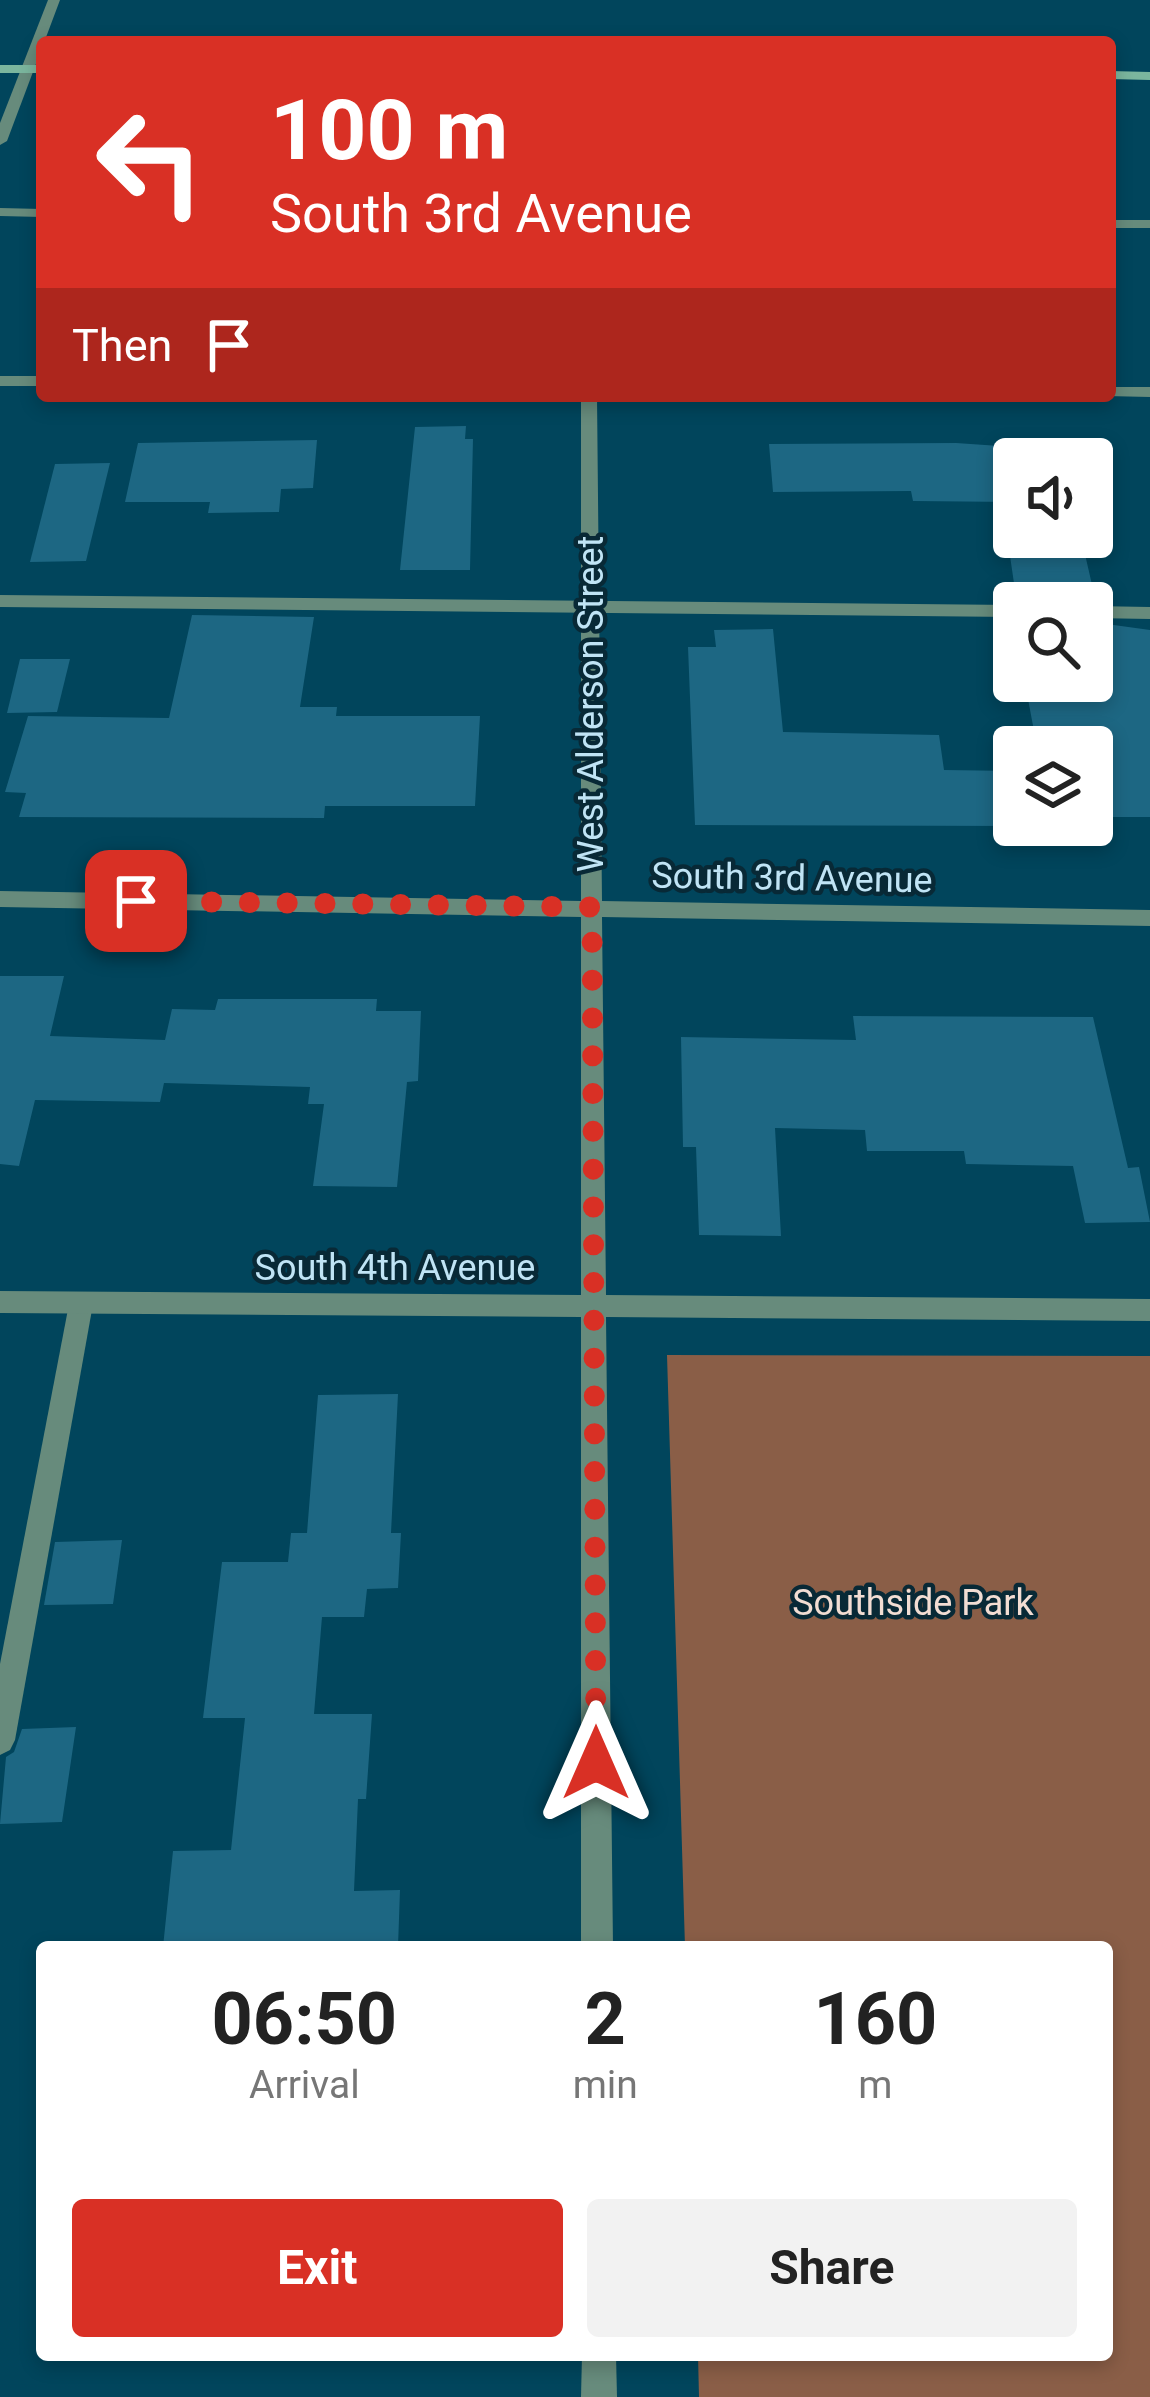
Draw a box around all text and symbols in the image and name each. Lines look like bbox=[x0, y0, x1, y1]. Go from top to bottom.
text: 100 m bbox=[270, 81, 508, 180]
icon: left bbox=[72, 84, 228, 240]
text: South 3rd Avenue bbox=[270, 182, 692, 245]
icon: arrive bbox=[196, 312, 262, 378]
text: Then bbox=[72, 319, 172, 372]
map controls bbox=[993, 438, 1113, 846]
button: sound bbox=[993, 438, 1113, 558]
street label: West Alderson Street bbox=[570, 536, 612, 872]
button: search bbox=[993, 582, 1113, 702]
button: layers bbox=[993, 726, 1113, 846]
pin bbox=[85, 850, 187, 952]
street label: South 3rd Avenue bbox=[651, 855, 933, 901]
icon: arrive bbox=[103, 868, 169, 934]
street label: South 4th Avenue bbox=[255, 1247, 535, 1289]
park label: Southside Park bbox=[792, 1582, 1035, 1624]
position arrow bbox=[533, 1700, 659, 1826]
text: 06:50 bbox=[212, 1977, 397, 2062]
text: 2 bbox=[585, 1977, 626, 2062]
text: 160 bbox=[813, 1977, 937, 2062]
text: Arrival bbox=[249, 2062, 360, 2108]
text: min bbox=[573, 2062, 638, 2108]
text: m bbox=[858, 2062, 893, 2108]
button: Exit bbox=[72, 2199, 563, 2337]
button: Share bbox=[587, 2199, 1077, 2337]

